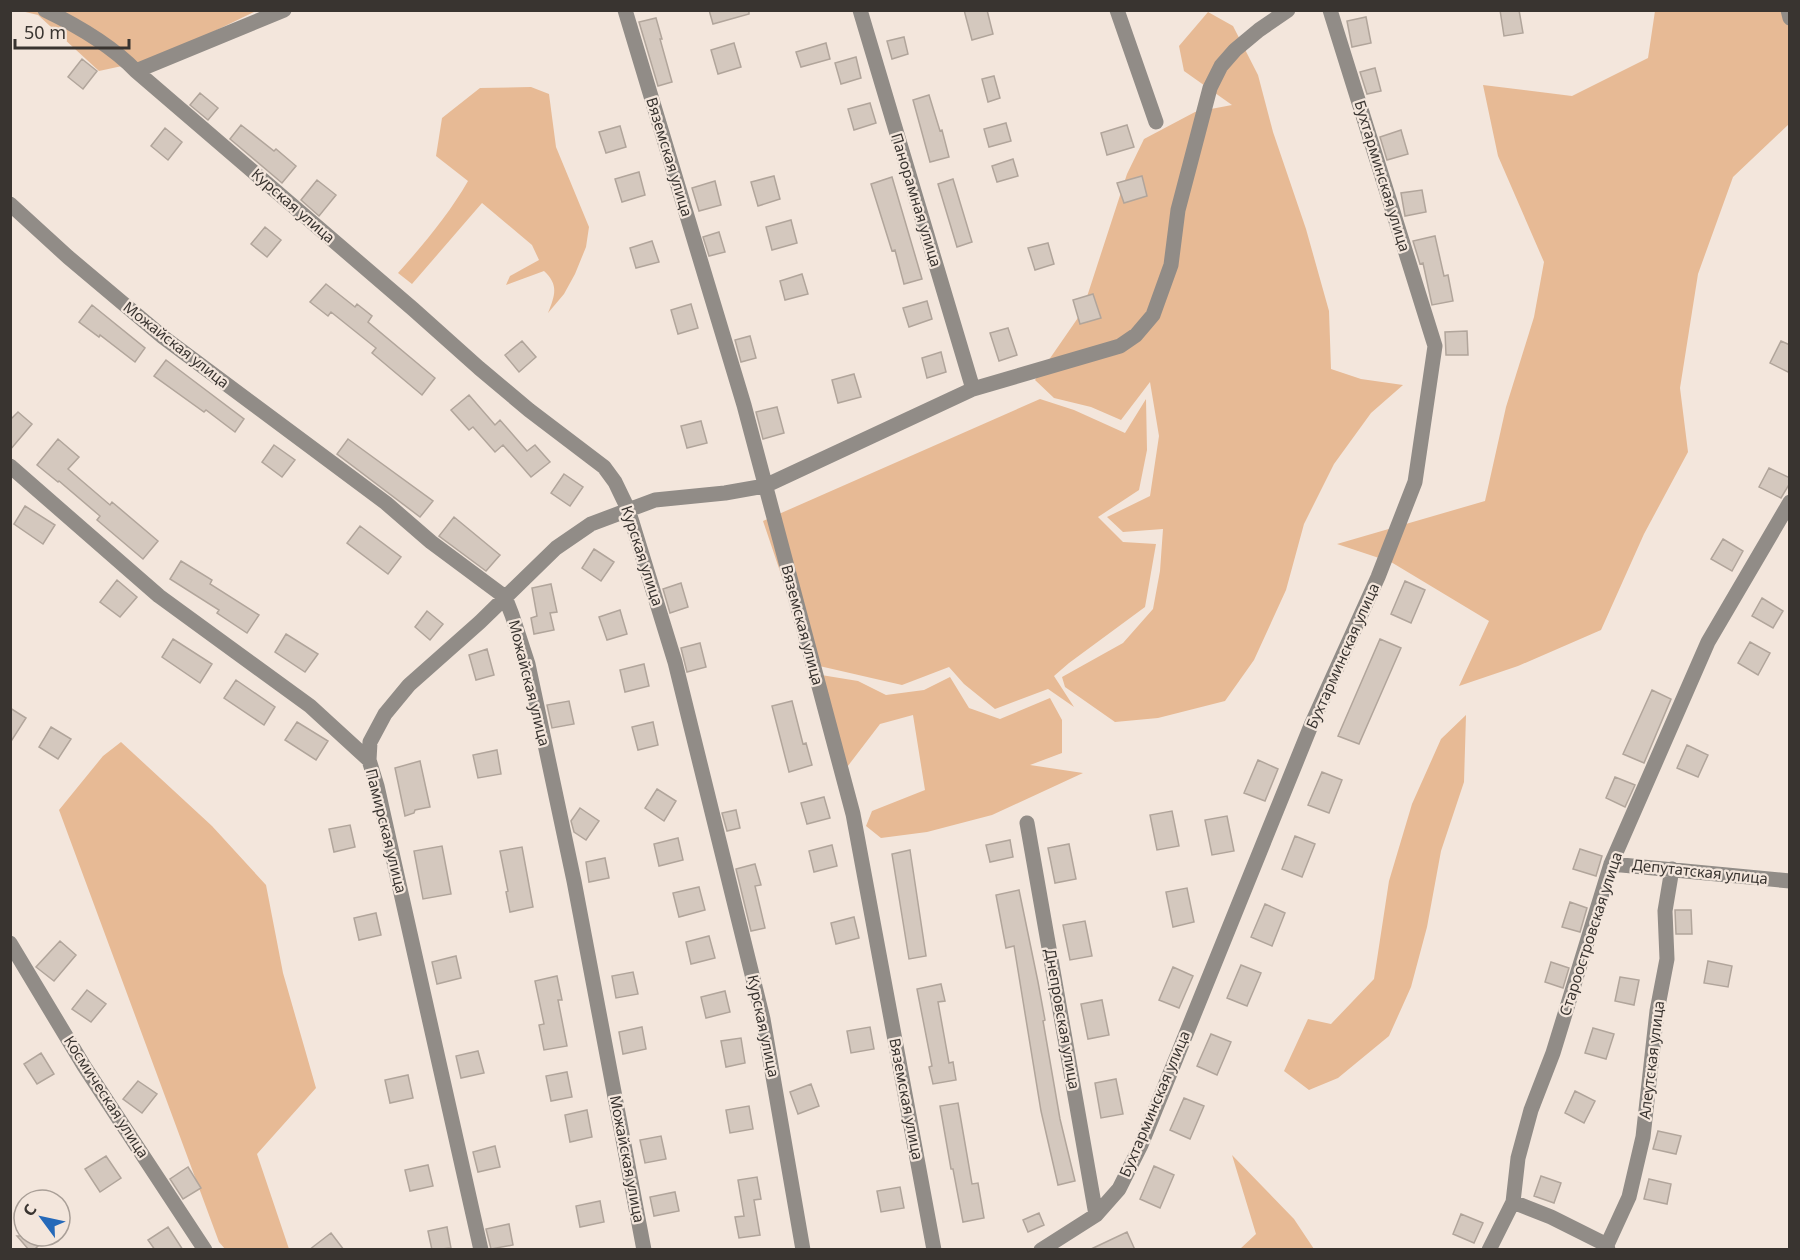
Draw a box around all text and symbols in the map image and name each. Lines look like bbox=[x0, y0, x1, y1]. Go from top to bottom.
scale bar bbox=[15, 12, 129, 50]
text: 50 m bbox=[24, 20, 66, 44]
street label: Вяземская улица bbox=[642, 95, 698, 219]
street label: Бухтарминская улица bbox=[1350, 98, 1416, 254]
street label: Панорамная улица bbox=[887, 130, 947, 269]
street label: Курская улица bbox=[248, 163, 340, 247]
street label: Можайская улица bbox=[119, 296, 234, 392]
street label: Курская улица bbox=[617, 503, 669, 608]
street label: Вяземская улица bbox=[777, 562, 829, 687]
street label: Бухтарминская улица bbox=[1301, 580, 1383, 732]
street label: Можайская улица bbox=[505, 618, 555, 748]
street label: Памирская улица bbox=[362, 766, 412, 895]
street label: Староостровская улица bbox=[1554, 849, 1626, 1018]
street label: Депутатская улица bbox=[1631, 854, 1769, 888]
street label: Днепровская улица bbox=[1041, 947, 1085, 1091]
street label: Курская улица bbox=[743, 973, 785, 1079]
street label: Алеутская улица bbox=[1634, 1000, 1668, 1120]
street label: Бухтарминская улица bbox=[1114, 1027, 1194, 1180]
street label: Космическая улица bbox=[60, 1032, 154, 1161]
street label: Вяземская улица bbox=[885, 1036, 929, 1162]
street label: Можайская улица bbox=[606, 1093, 650, 1224]
north arrow bbox=[12, 1188, 72, 1248]
text: С bbox=[17, 1200, 41, 1220]

